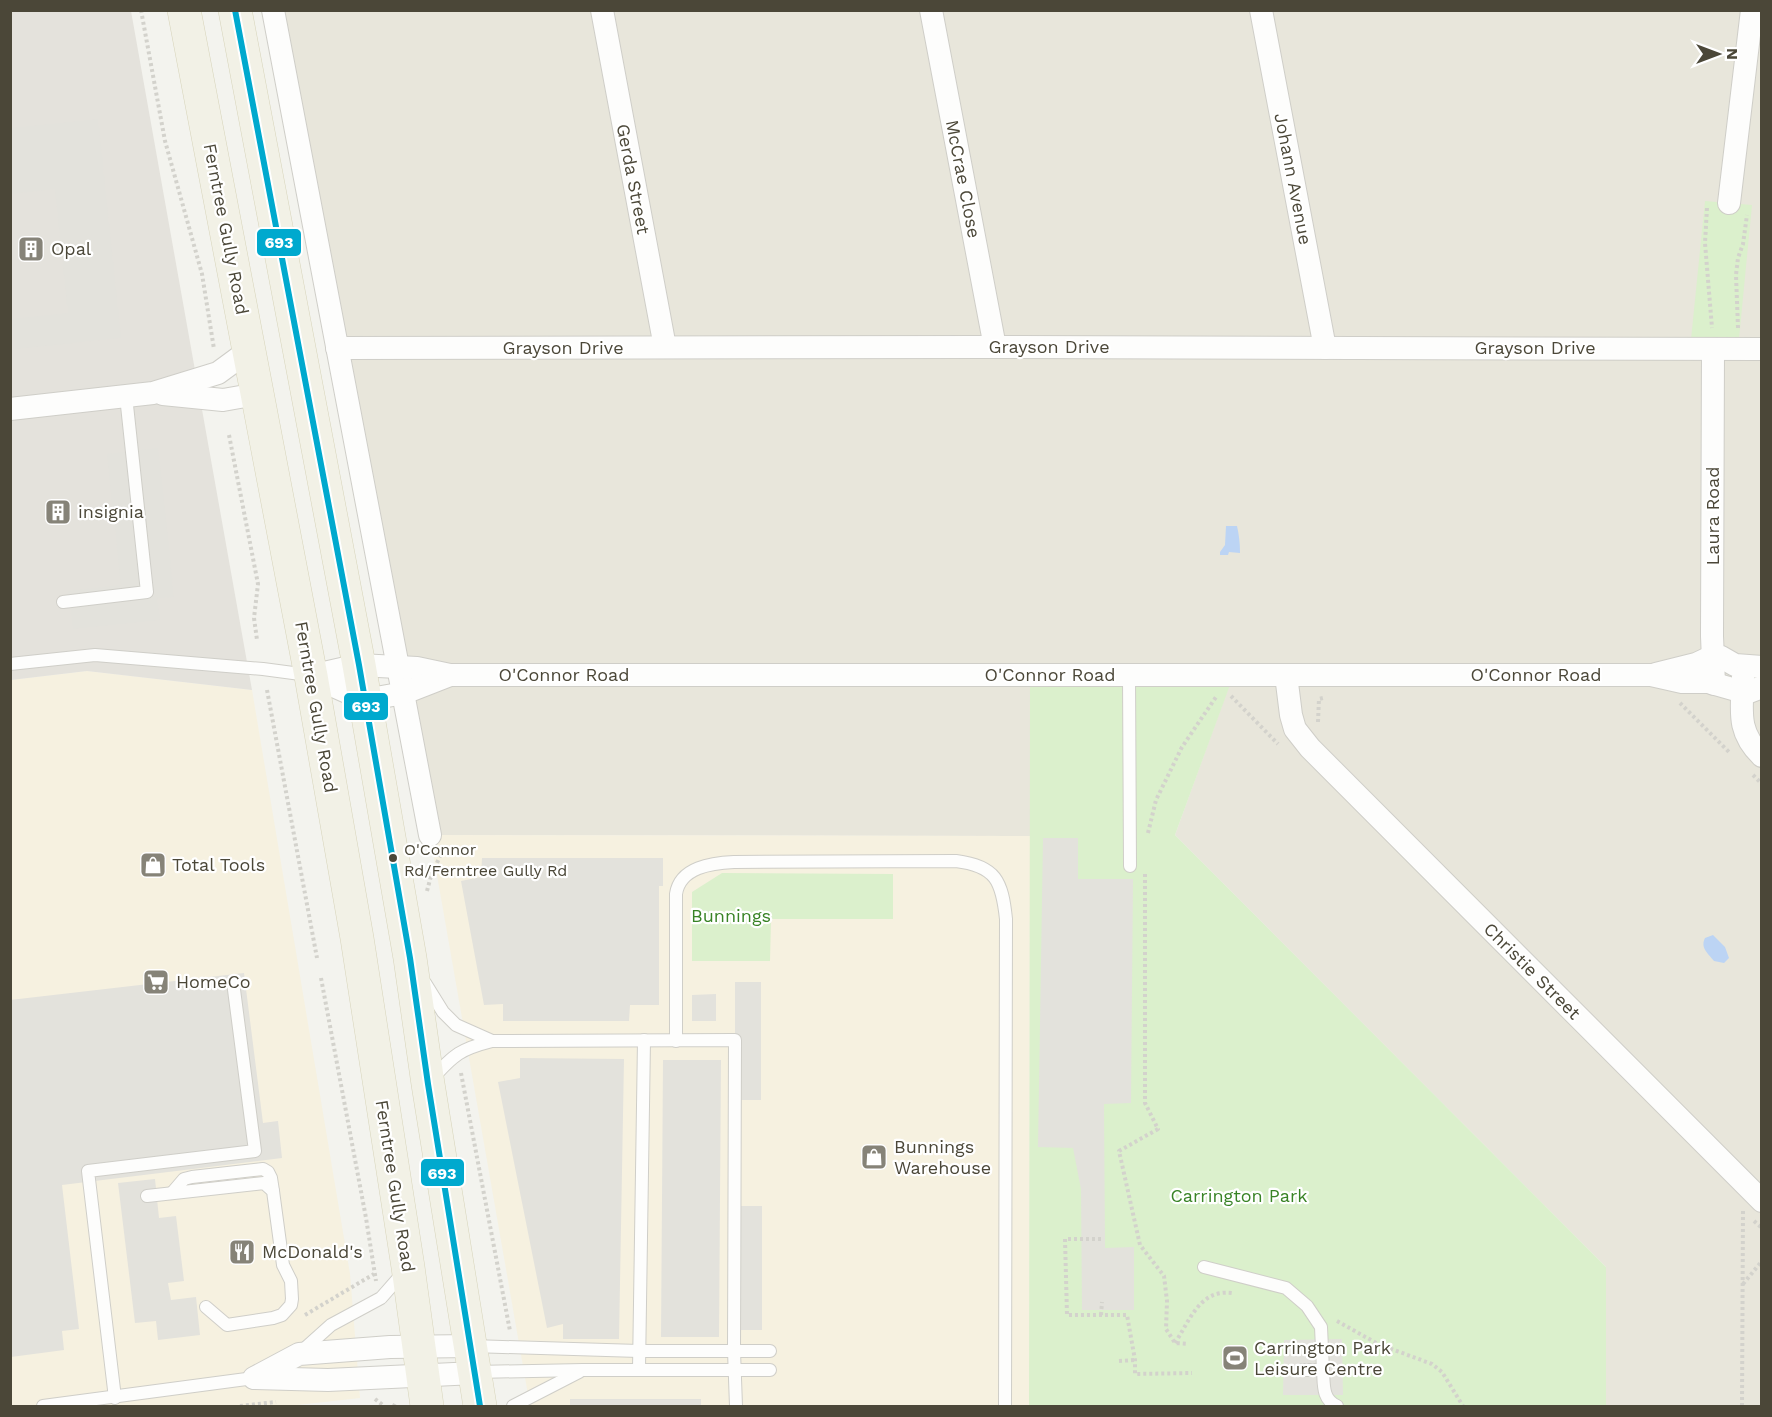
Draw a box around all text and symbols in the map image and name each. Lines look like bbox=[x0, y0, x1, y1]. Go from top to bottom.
north arrow bbox=[1688, 24, 1748, 84]
text: N bbox=[1723, 48, 1742, 60]
street label: Johann Avenue bbox=[1270, 111, 1317, 246]
street label: McCrae Close bbox=[942, 118, 985, 240]
street label: Gerda Street bbox=[613, 122, 655, 236]
street label: Ferntree Gully Road bbox=[200, 142, 253, 316]
line badge: 693 bbox=[256, 228, 302, 257]
text: 693 bbox=[264, 233, 294, 252]
building icon: Opal bbox=[16, 234, 46, 264]
place label: Opal bbox=[51, 238, 92, 259]
street label: Grayson Drive bbox=[988, 336, 1110, 357]
street label: Grayson Drive bbox=[502, 337, 624, 358]
street label: Grayson Drive bbox=[1474, 337, 1596, 358]
street label: Laura Road bbox=[1702, 467, 1723, 566]
building icon: insignia bbox=[43, 497, 73, 527]
place label: insignia bbox=[78, 501, 144, 522]
street label: Ferntree Gully Road bbox=[291, 619, 342, 794]
street label: O'Connor Road bbox=[499, 664, 629, 685]
street label: O'Connor Road bbox=[985, 664, 1115, 685]
street label: O'Connor Road bbox=[1471, 664, 1601, 685]
line badge: 693 bbox=[343, 692, 389, 721]
text: 693 bbox=[351, 697, 381, 716]
place label: O'Connor Rd/Ferntree Gully Rd bbox=[404, 840, 567, 880]
shop icon: Total Tools bbox=[138, 850, 168, 880]
marker: O'Connor Rd/Ferntree Gully Rd bbox=[387, 852, 399, 864]
place label: Total Tools bbox=[172, 854, 265, 875]
park label: Bunnings bbox=[691, 905, 771, 926]
street label: Christie Street bbox=[1480, 918, 1585, 1024]
supermarket icon: HomeCo bbox=[141, 967, 171, 997]
place label: HomeCo bbox=[176, 971, 251, 992]
street label: Ferntree Gully Road bbox=[372, 1098, 419, 1273]
place label: Bunnings Warehouse bbox=[894, 1136, 991, 1178]
shop icon: Bunnings Warehouse bbox=[859, 1142, 889, 1172]
line badge: 693 bbox=[420, 1158, 465, 1187]
text: 693 bbox=[427, 1164, 457, 1183]
park label: Carrington Park bbox=[1170, 1185, 1308, 1206]
restaurant icon: McDonald's bbox=[227, 1237, 257, 1267]
place label: McDonald's bbox=[262, 1241, 363, 1262]
place label: Carrington Park Leisure Centre bbox=[1254, 1337, 1391, 1379]
sports icon: Carrington Park Leisure Centre bbox=[1220, 1343, 1250, 1373]

